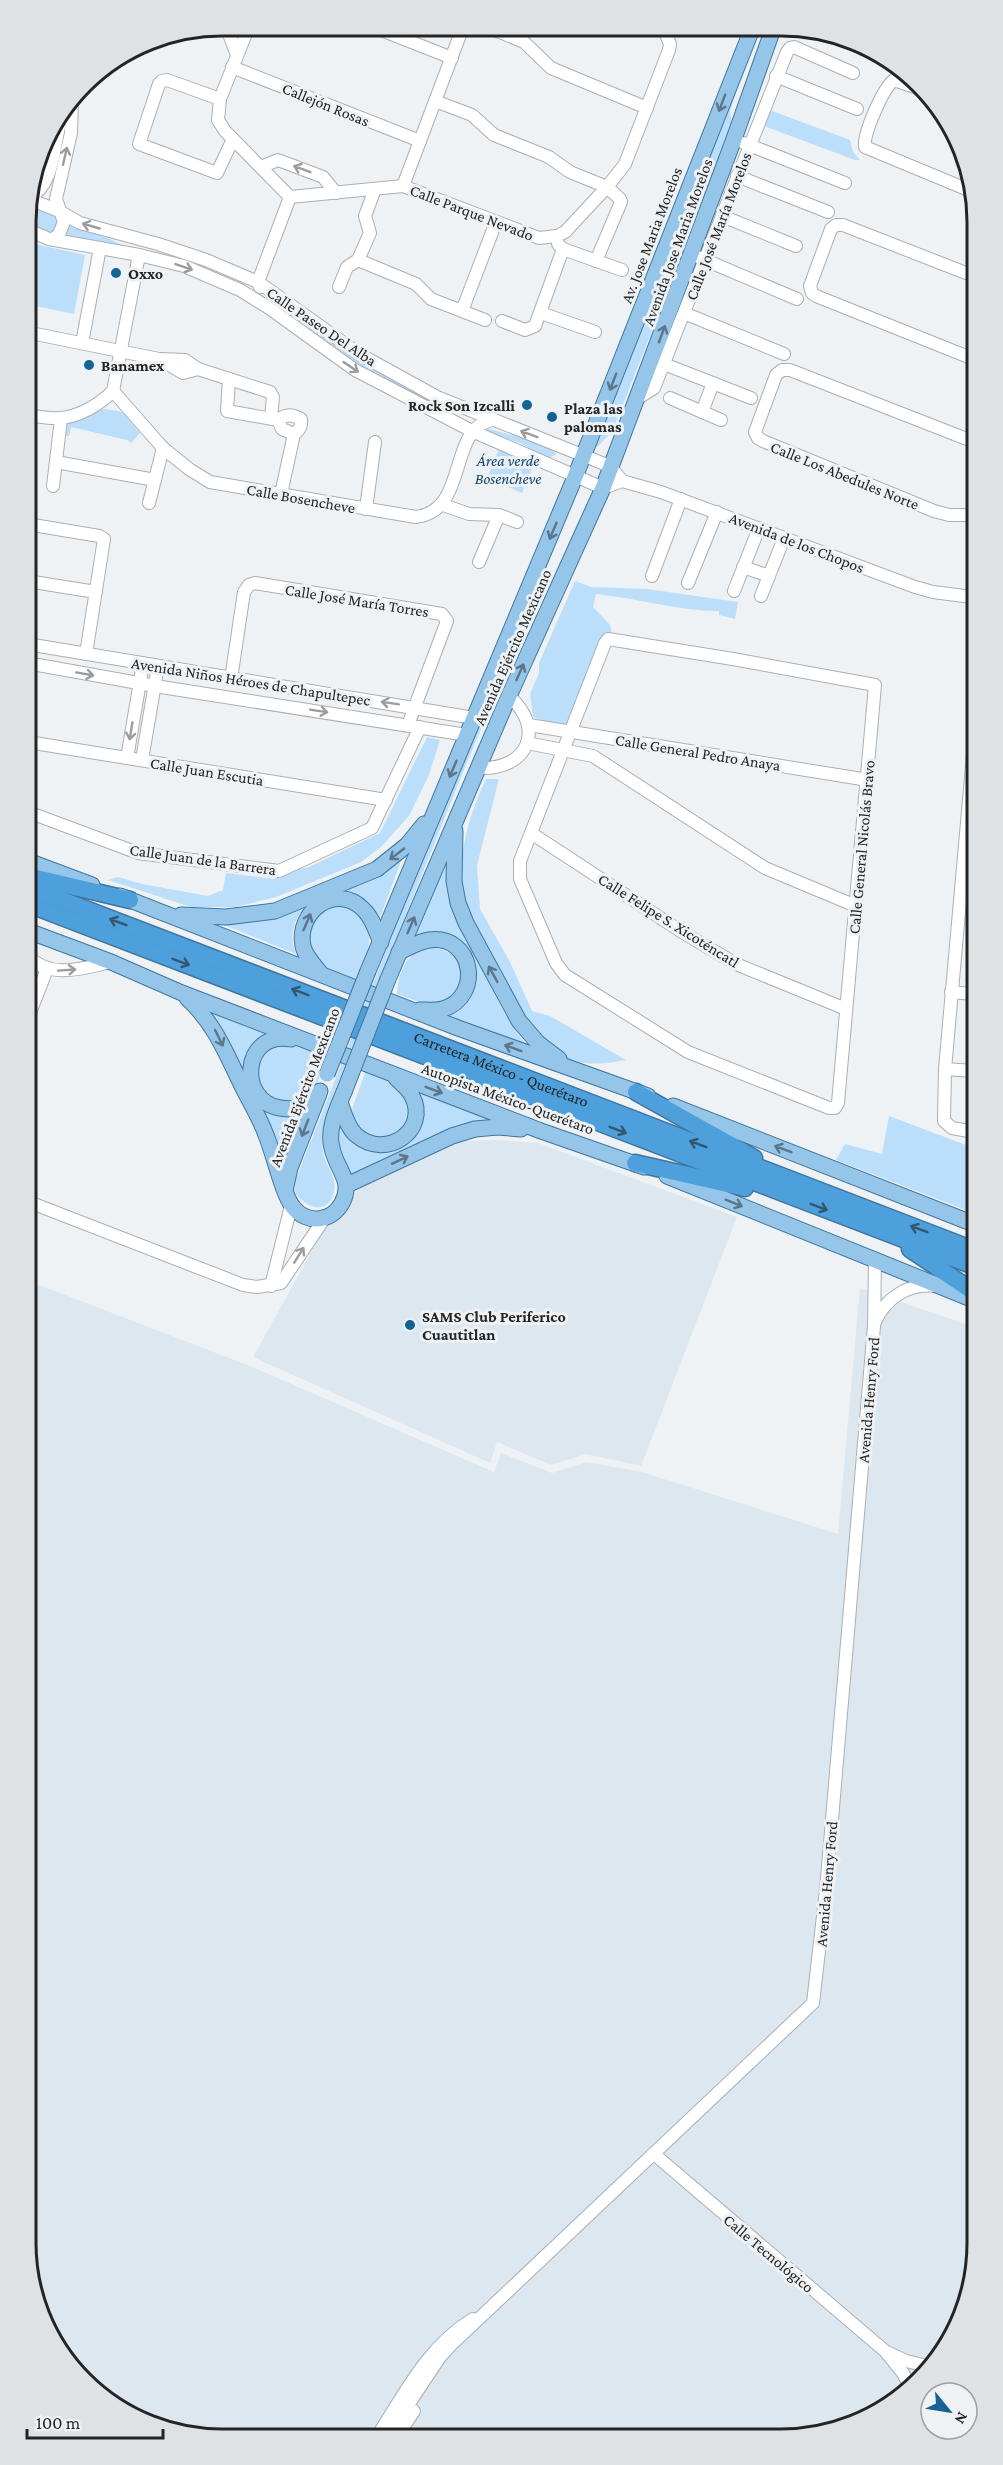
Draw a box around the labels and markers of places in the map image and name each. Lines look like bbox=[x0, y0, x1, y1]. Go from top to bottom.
place label: Oxxo bbox=[128, 265, 163, 282]
marker: Oxxo bbox=[109, 266, 123, 280]
place label: Banamex bbox=[101, 357, 165, 374]
marker: Banamex bbox=[82, 358, 96, 372]
place label: Rock Son Izcalli bbox=[408, 397, 515, 414]
marker: Rock Son Izcalli bbox=[520, 398, 534, 412]
place label: Plaza las palomas bbox=[564, 400, 623, 435]
marker: Plaza las palomas bbox=[545, 410, 559, 424]
place label: SAMS Club Periferico Cuautitlan bbox=[422, 1308, 566, 1343]
marker: SAMS Club Periferico Cuautitlan bbox=[403, 1318, 417, 1332]

